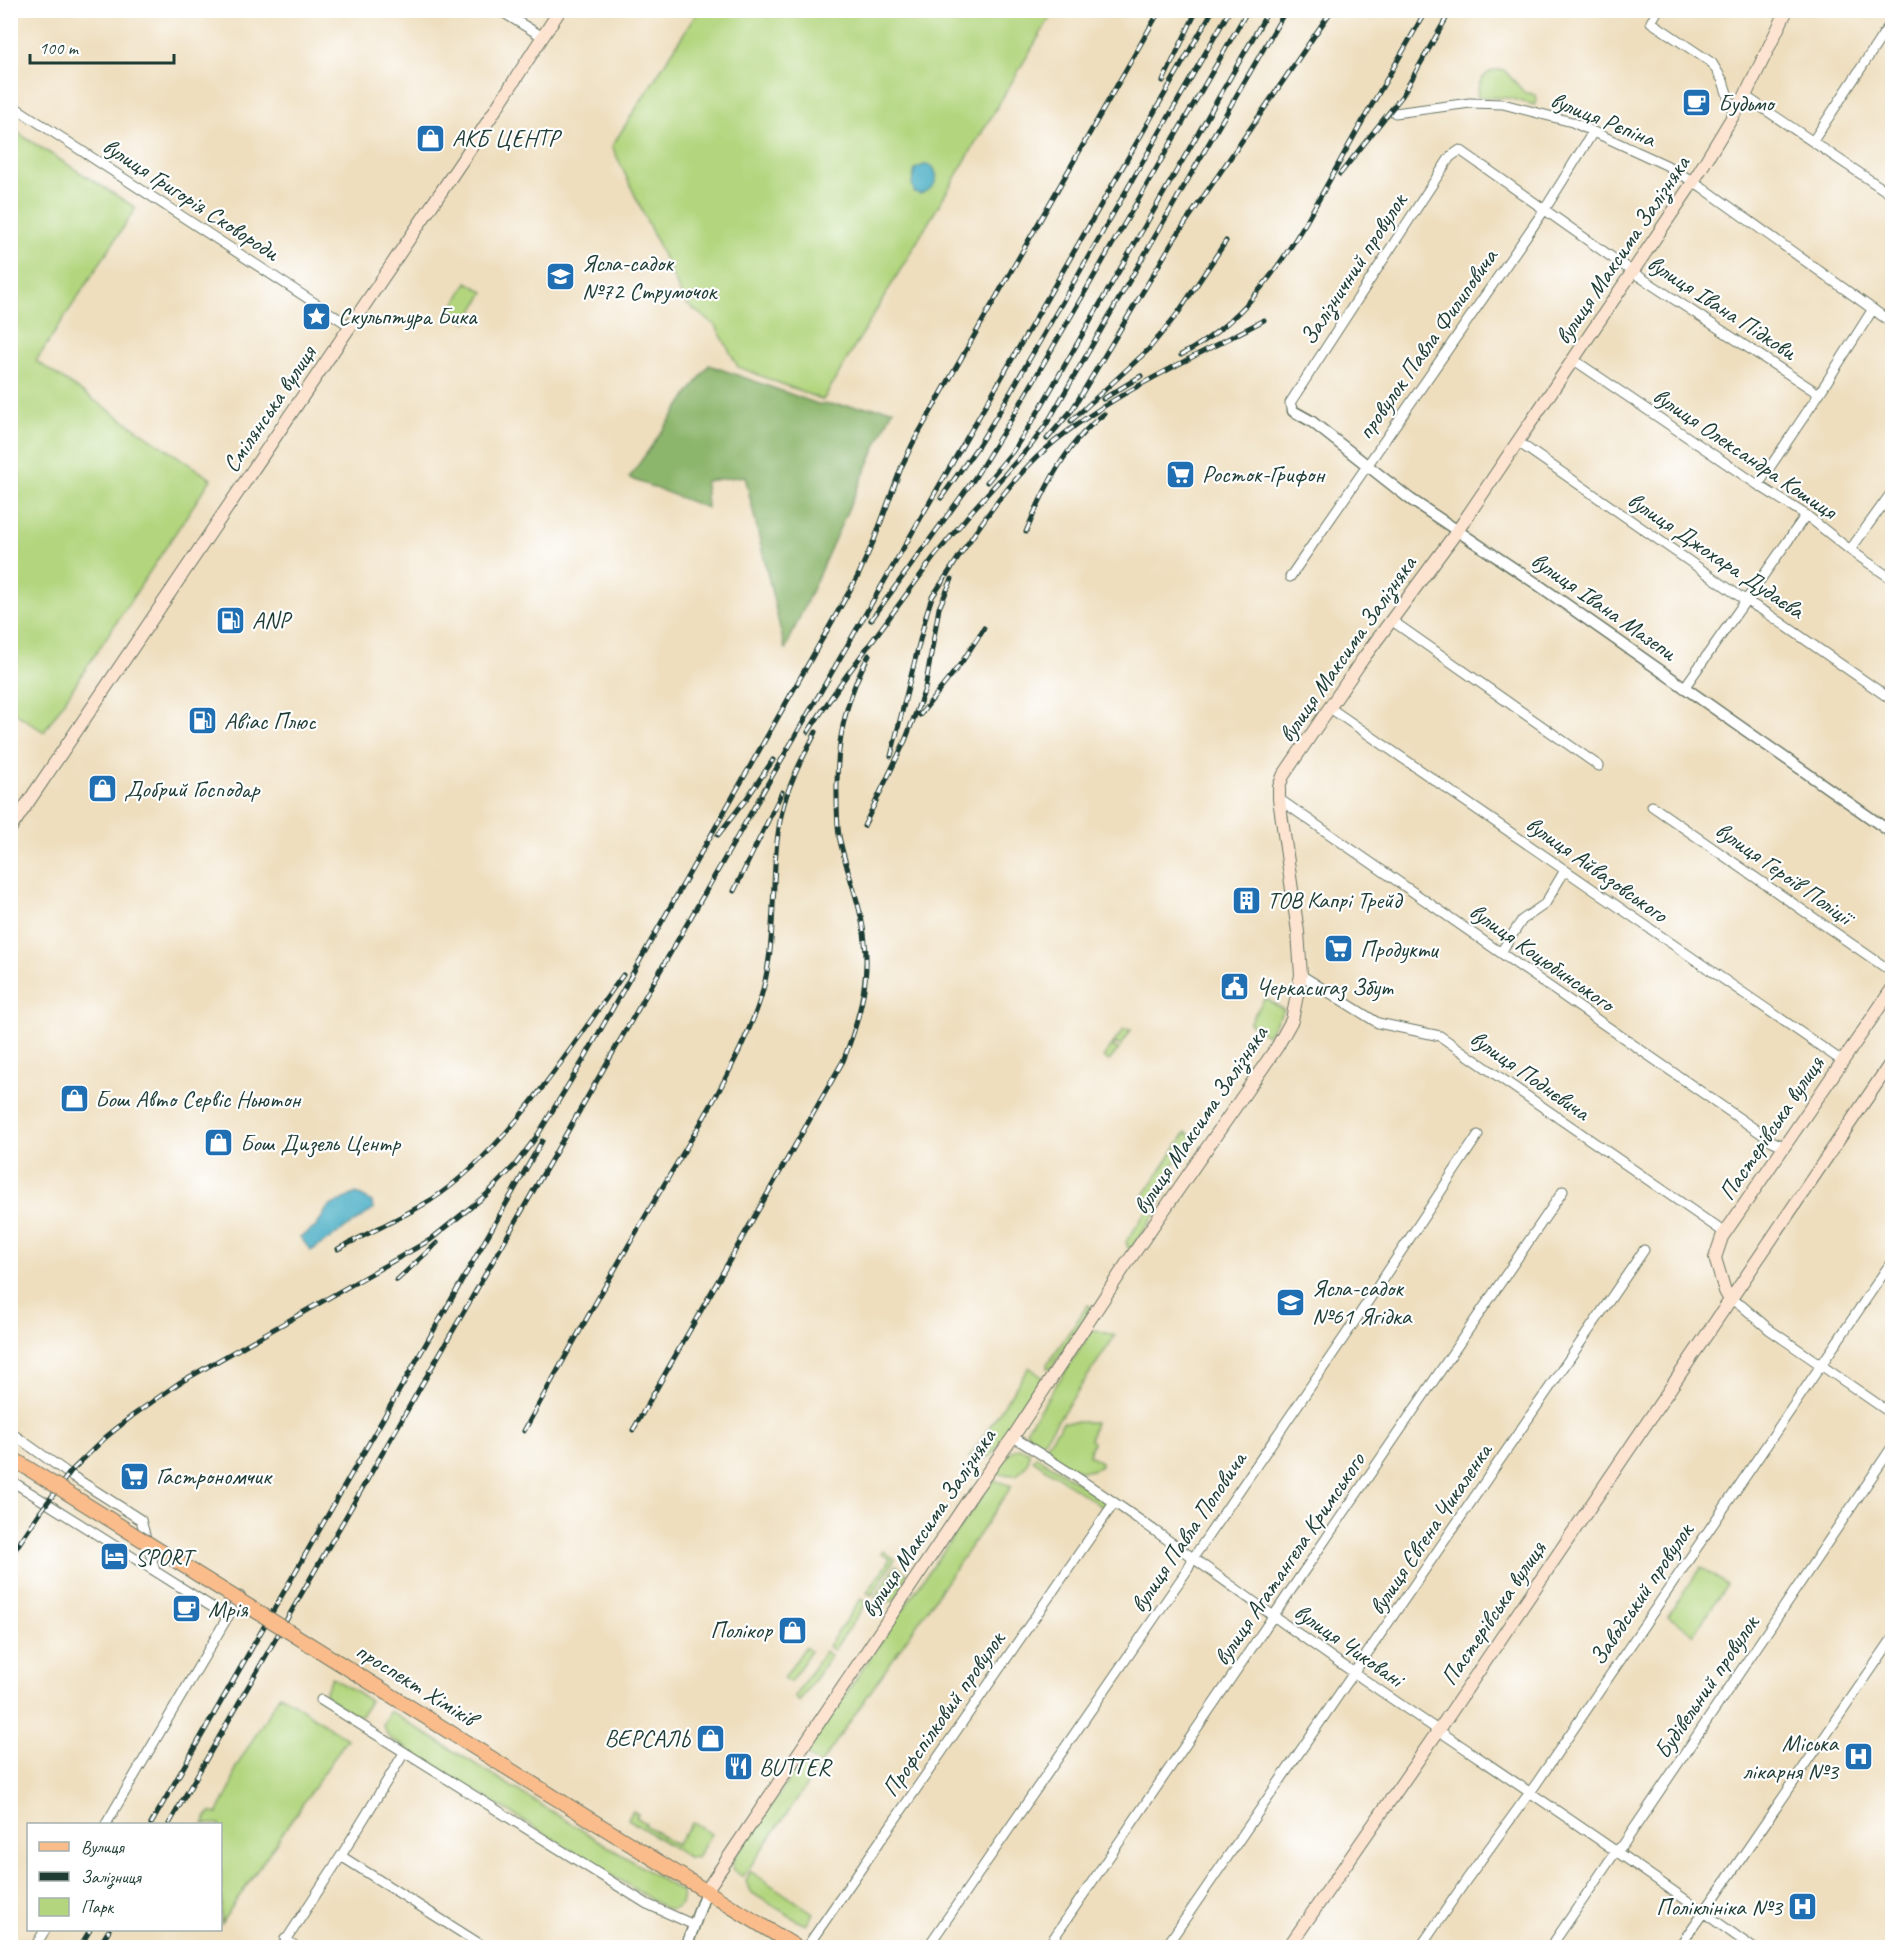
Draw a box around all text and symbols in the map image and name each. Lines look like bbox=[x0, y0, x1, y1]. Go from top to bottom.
scale bar bbox=[30, 27, 174, 65]
text: 100 m bbox=[39, 37, 80, 59]
street label: вулиця Рєпіна bbox=[1546, 84, 1661, 154]
cafe icon: Будьмо bbox=[1681, 87, 1713, 119]
place label: Будьмо bbox=[1718, 88, 1776, 118]
shop icon: АКБ ЦЕНТР bbox=[415, 122, 447, 154]
place label: АКБ ЦЕНТР bbox=[452, 123, 563, 153]
street label: вулиця Григорія Сковороди bbox=[97, 131, 286, 268]
street label: вулиця Максима Залізняка bbox=[1548, 149, 1698, 351]
street label: Залізничний провулок bbox=[1293, 186, 1415, 351]
street label: провулок Павла Филиповича bbox=[1350, 242, 1505, 445]
place label: Ясла-садок №72 Струмочок bbox=[582, 248, 719, 306]
street label: вулиця Івана Підкови bbox=[1642, 248, 1803, 367]
school or university icon: Ясла-садок №72 Струмочок bbox=[545, 261, 577, 293]
place icon: Cкульптура Бика bbox=[301, 300, 333, 332]
place label: Cкульптура Бика bbox=[338, 301, 478, 331]
street label: Смілянська вулиця bbox=[216, 339, 323, 478]
street label: вулиця Олександра Кошиця bbox=[1647, 380, 1844, 527]
supermarket icon: Росток-Грифон bbox=[1165, 458, 1197, 490]
place label: Росток-Грифон bbox=[1202, 459, 1326, 489]
street label: вулиця Джохара Дудаєва bbox=[1622, 485, 1811, 626]
street label: вулиця Івана Мазепи bbox=[1526, 545, 1684, 668]
street label: вулиця Максима Залізняка bbox=[1271, 549, 1424, 749]
fuel station icon: ANP bbox=[215, 604, 247, 636]
place label: ANP bbox=[252, 605, 292, 635]
fuel station icon: Авіас Плюс bbox=[187, 705, 219, 737]
place label: Авіас Плюс bbox=[224, 706, 317, 736]
shop icon: Добрий Господар bbox=[87, 773, 119, 805]
place label: Добрий Господар bbox=[124, 774, 260, 804]
street label: вулиця Айвазовського bbox=[1520, 809, 1675, 930]
street label: вулиця Героїв Поліції bbox=[1710, 815, 1862, 934]
building icon: ТОВ Капрі Трейд bbox=[1230, 884, 1262, 916]
place label: ТОВ Капрі Трейд bbox=[1267, 885, 1404, 915]
street label: вулиця Коцюбинського bbox=[1464, 896, 1622, 1020]
supermarket icon: Продукти bbox=[1323, 933, 1355, 965]
place label: Продукти bbox=[1360, 934, 1440, 964]
public building icon: Черкасигаз Збут bbox=[1219, 971, 1251, 1003]
place label: Черкасигаз Збут bbox=[1256, 972, 1394, 1002]
street label: вулиця Максима Залізняка bbox=[1126, 1019, 1276, 1221]
street label: вулиця Поднєвича bbox=[1465, 1023, 1597, 1128]
street label: Пастерівська вулиця bbox=[1712, 1049, 1831, 1206]
shop icon: Бош Авто Сервіс Ньютон bbox=[58, 1083, 90, 1115]
place label: Бош Авто Сервіс Ньютон bbox=[95, 1084, 303, 1114]
shop icon: Бош Дизель Центр bbox=[203, 1127, 235, 1159]
place label: Бош Дизель Центр bbox=[240, 1128, 401, 1158]
place label: Ясла-садок №61 Ягідка bbox=[1312, 1273, 1413, 1331]
school or university icon: Ясла-садок №61 Ягідка bbox=[1275, 1286, 1307, 1318]
street label: вулиця Максима Залізняка bbox=[854, 1422, 1004, 1624]
street label: вулиця Євгена Чикаленка bbox=[1362, 1436, 1500, 1620]
street label: вулиця Павла Поповича bbox=[1123, 1444, 1254, 1618]
street label: вулиця Агатангела Кримського bbox=[1206, 1445, 1372, 1671]
supermarket icon: Гастрономчик bbox=[119, 1460, 151, 1492]
place label: Гастрономчик bbox=[156, 1461, 273, 1491]
street label: Заводський провулок bbox=[1583, 1515, 1701, 1671]
street label: Пастерівська вулиця bbox=[1434, 1534, 1553, 1691]
hotel icon: SPORT bbox=[98, 1541, 130, 1573]
place label: SPORT bbox=[135, 1542, 197, 1572]
cafe icon: Мрія bbox=[171, 1593, 203, 1625]
place label: Мрія bbox=[208, 1594, 249, 1624]
street label: вулиця Чиковані bbox=[1289, 1596, 1412, 1695]
street label: Будівельний провулок bbox=[1647, 1608, 1766, 1764]
shop icon: Полікор bbox=[777, 1614, 809, 1646]
place label: Полікор bbox=[710, 1615, 774, 1645]
street label: Профспілковий провулок bbox=[875, 1624, 1012, 1802]
street label: проспект Хіміків bbox=[350, 1635, 486, 1736]
shop icon: ВЕРСАЛЬ bbox=[695, 1722, 727, 1754]
place label: ВЕРСАЛЬ bbox=[605, 1723, 691, 1753]
place label: Міська лікарня №3 bbox=[1743, 1728, 1840, 1786]
hospital icon: Міська лікарня №3 bbox=[1843, 1741, 1875, 1773]
restaurant icon: BUTTER bbox=[722, 1751, 754, 1783]
place label: BUTTER bbox=[759, 1752, 833, 1782]
legend bbox=[27, 1823, 222, 1931]
text: Вулиця bbox=[81, 1836, 125, 1858]
text: Залізниця bbox=[81, 1866, 142, 1889]
hospital icon: Поліклініка №3 bbox=[1787, 1891, 1819, 1923]
place label: Поліклініка №3 bbox=[1656, 1892, 1784, 1922]
text: Парк bbox=[81, 1896, 115, 1918]

